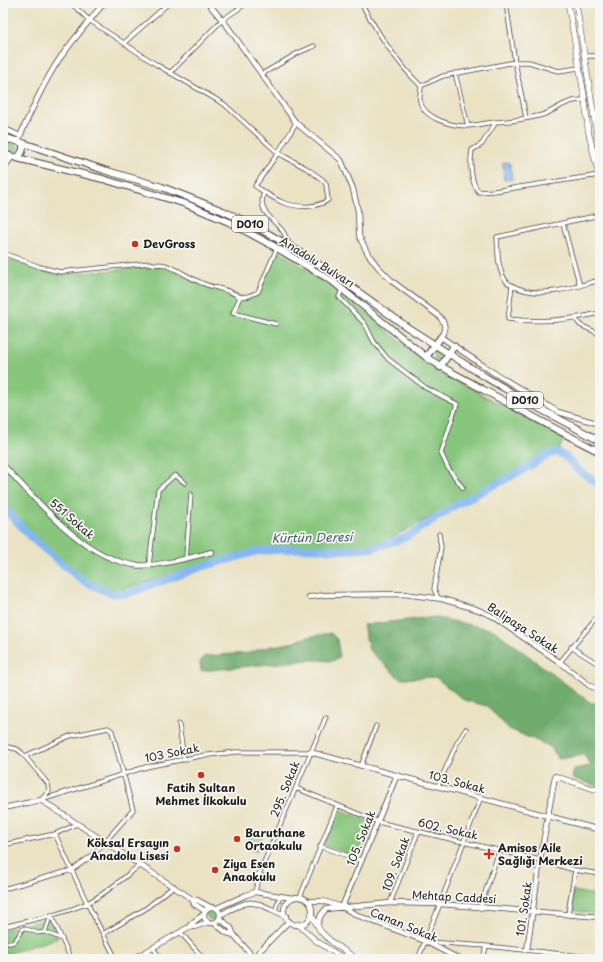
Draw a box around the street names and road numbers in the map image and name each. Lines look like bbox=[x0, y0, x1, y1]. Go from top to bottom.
road number: D010 bbox=[232, 216, 268, 232]
street label: Anadolu Bulvarı bbox=[277, 232, 358, 291]
road number: D010 bbox=[507, 392, 543, 408]
street label: 551 Sokak bbox=[46, 494, 99, 543]
street label: Balipaşa Sokak bbox=[484, 598, 563, 657]
street label: 103 Sokak bbox=[143, 739, 201, 766]
street label: 295. Sokak bbox=[266, 757, 304, 820]
street label: 103. Sokak bbox=[427, 766, 488, 797]
street label: 105. Sokak bbox=[342, 807, 380, 868]
street label: 602. Sokak bbox=[416, 813, 481, 844]
street label: 109. Sokak bbox=[377, 833, 414, 894]
street label: 101. Sokak bbox=[511, 880, 536, 937]
street label: Mehtap Caddesi bbox=[411, 886, 497, 907]
street label: Canan Sokak bbox=[368, 903, 441, 946]

